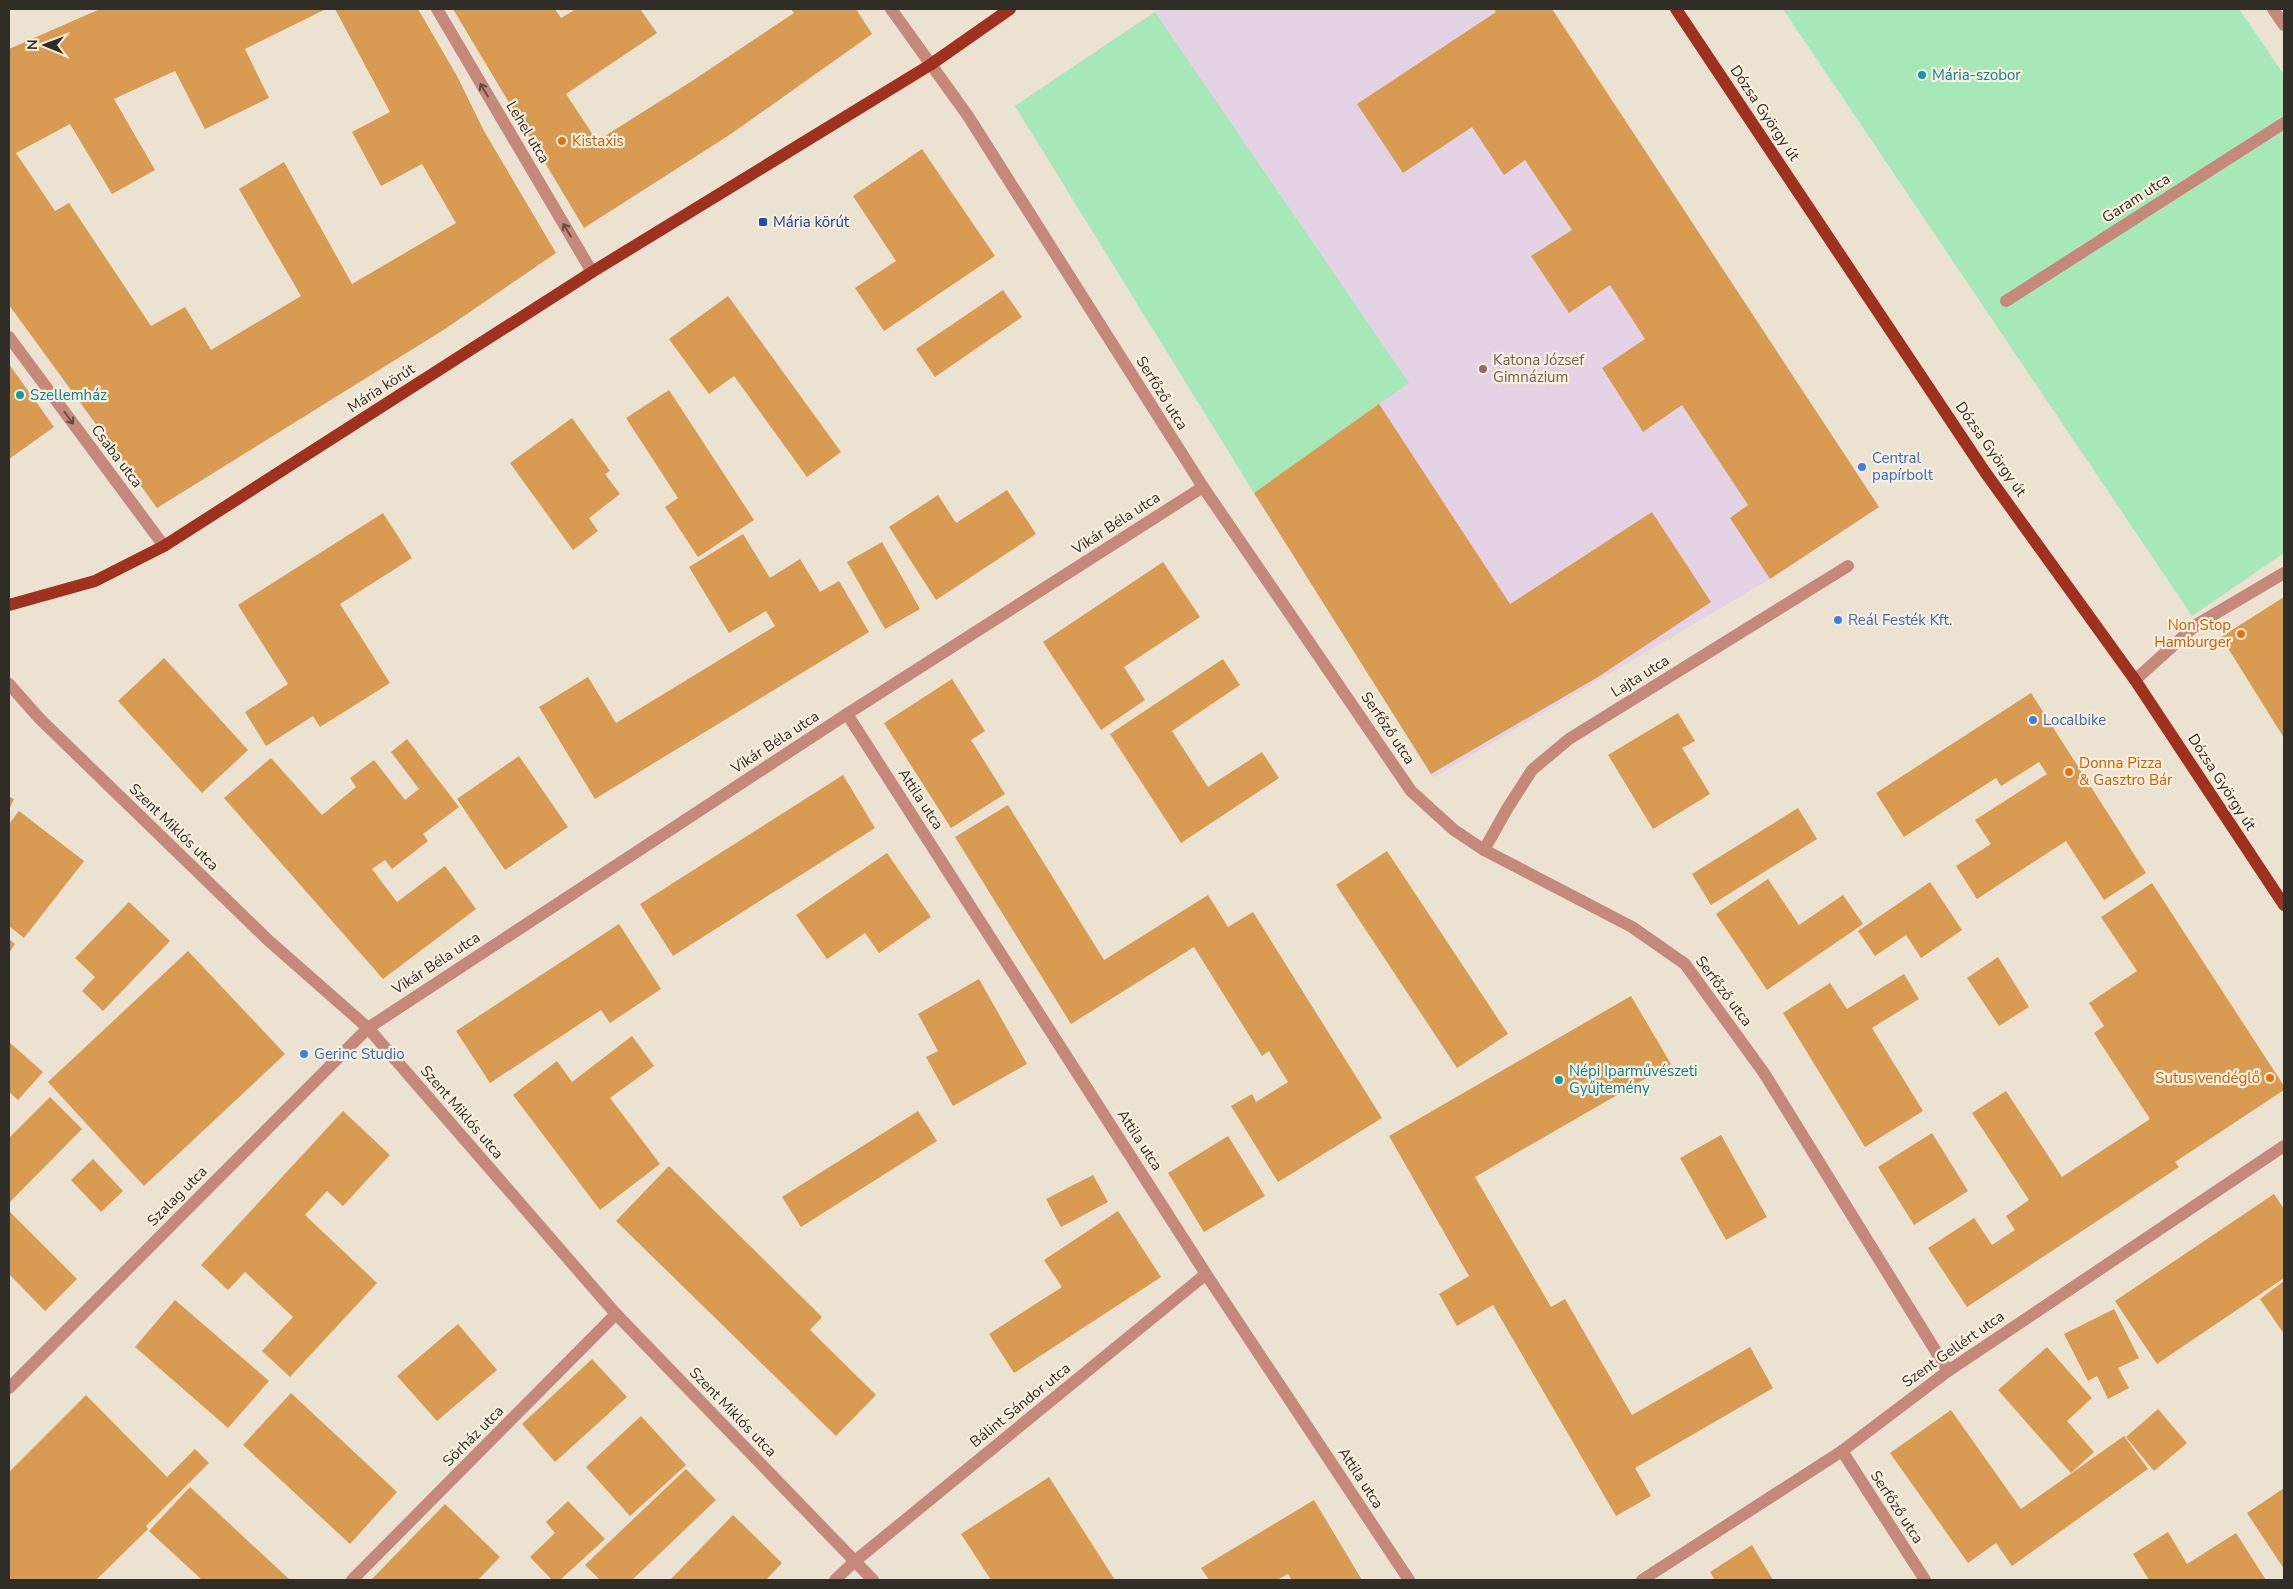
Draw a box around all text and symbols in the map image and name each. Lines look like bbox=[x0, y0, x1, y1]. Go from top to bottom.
north arrow bbox=[20, 20, 70, 70]
text: N bbox=[23, 39, 42, 50]
street label: Dózsa György út bbox=[1726, 61, 1805, 165]
place label: Mária-szobor bbox=[1932, 65, 2021, 85]
marker: Mária-szobor bbox=[1916, 69, 1928, 81]
one-way arrow bbox=[479, 83, 489, 98]
street label: Lehel utca bbox=[502, 97, 554, 167]
place label: Kistaxis bbox=[572, 131, 624, 151]
marker: Kistaxis bbox=[556, 135, 568, 147]
street label: Garam utca bbox=[2098, 169, 2174, 227]
place label: Mária körút bbox=[773, 212, 850, 232]
marker: Mária körút bbox=[757, 216, 769, 228]
one-way arrow bbox=[561, 223, 571, 237]
place label: Katona József Gimnázium bbox=[1493, 350, 1585, 387]
street label: Serfőző utca bbox=[1131, 352, 1193, 434]
street label: Mária körút bbox=[344, 358, 419, 417]
marker: Katona József Gimnázium bbox=[1477, 363, 1489, 375]
place label: Szellemház bbox=[30, 385, 107, 405]
marker: Szellemház bbox=[14, 389, 26, 401]
street label: Dózsa György út bbox=[1951, 398, 2032, 501]
one-way arrow bbox=[64, 411, 74, 425]
street label: Csaba utca bbox=[87, 420, 147, 492]
place label: Central papírbolt bbox=[1872, 448, 1934, 485]
marker: Central papírbolt bbox=[1856, 461, 1868, 473]
street label: Vikár Béla utca bbox=[1067, 487, 1164, 559]
place label: Reál Festék Kft. bbox=[1848, 610, 1952, 630]
marker: Reál Festék Kft. bbox=[1832, 614, 1844, 626]
place label: Non Stop Hamburger bbox=[2154, 615, 2232, 652]
marker: Non Stop Hamburger bbox=[2235, 628, 2247, 640]
street label: Lajta utca bbox=[1607, 650, 1673, 702]
street label: Serfőző utca bbox=[1356, 688, 1420, 768]
street label: Vikár Béla utca bbox=[726, 706, 823, 778]
place label: Localbike bbox=[2043, 710, 2106, 730]
marker: Localbike bbox=[2027, 714, 2039, 726]
street label: Dózsa György út bbox=[2183, 730, 2261, 835]
place label: Donna Pizza & Gasztro Bár bbox=[2079, 753, 2173, 790]
street label: Attila utca bbox=[894, 765, 948, 833]
marker: Donna Pizza & Gasztro Bár bbox=[2063, 766, 2075, 778]
street label: Szent Miklós utca bbox=[125, 779, 223, 875]
street label: Vikár Béla utca bbox=[387, 927, 484, 999]
street label: Serfőző utca bbox=[1691, 952, 1757, 1030]
place label: Gerinc Studio bbox=[314, 1044, 404, 1064]
marker: Gerinc Studio bbox=[298, 1048, 310, 1060]
street label: Szent Miklós utca bbox=[416, 1061, 508, 1163]
place label: Népi Iparművészeti Gyűjtemény bbox=[1569, 1061, 1698, 1098]
place label: Sutus vendéglő bbox=[2155, 1068, 2260, 1088]
marker: Sutus vendéglő bbox=[2264, 1072, 2276, 1084]
marker: Népi Iparművészeti Gyűjtemény bbox=[1553, 1074, 1565, 1086]
street label: Attila utca bbox=[1113, 1106, 1167, 1174]
street label: Szalag utca bbox=[143, 1162, 211, 1230]
street label: Szent Gellért utca bbox=[1898, 1306, 2008, 1392]
street label: Bálint Sándor utca bbox=[965, 1358, 1075, 1452]
street label: Szent Miklós utca bbox=[685, 1363, 781, 1461]
street label: Sörház utca bbox=[438, 1401, 508, 1471]
street label: Attila utca bbox=[1334, 1444, 1388, 1512]
street label: Serfőző utca bbox=[1866, 1467, 1928, 1547]

